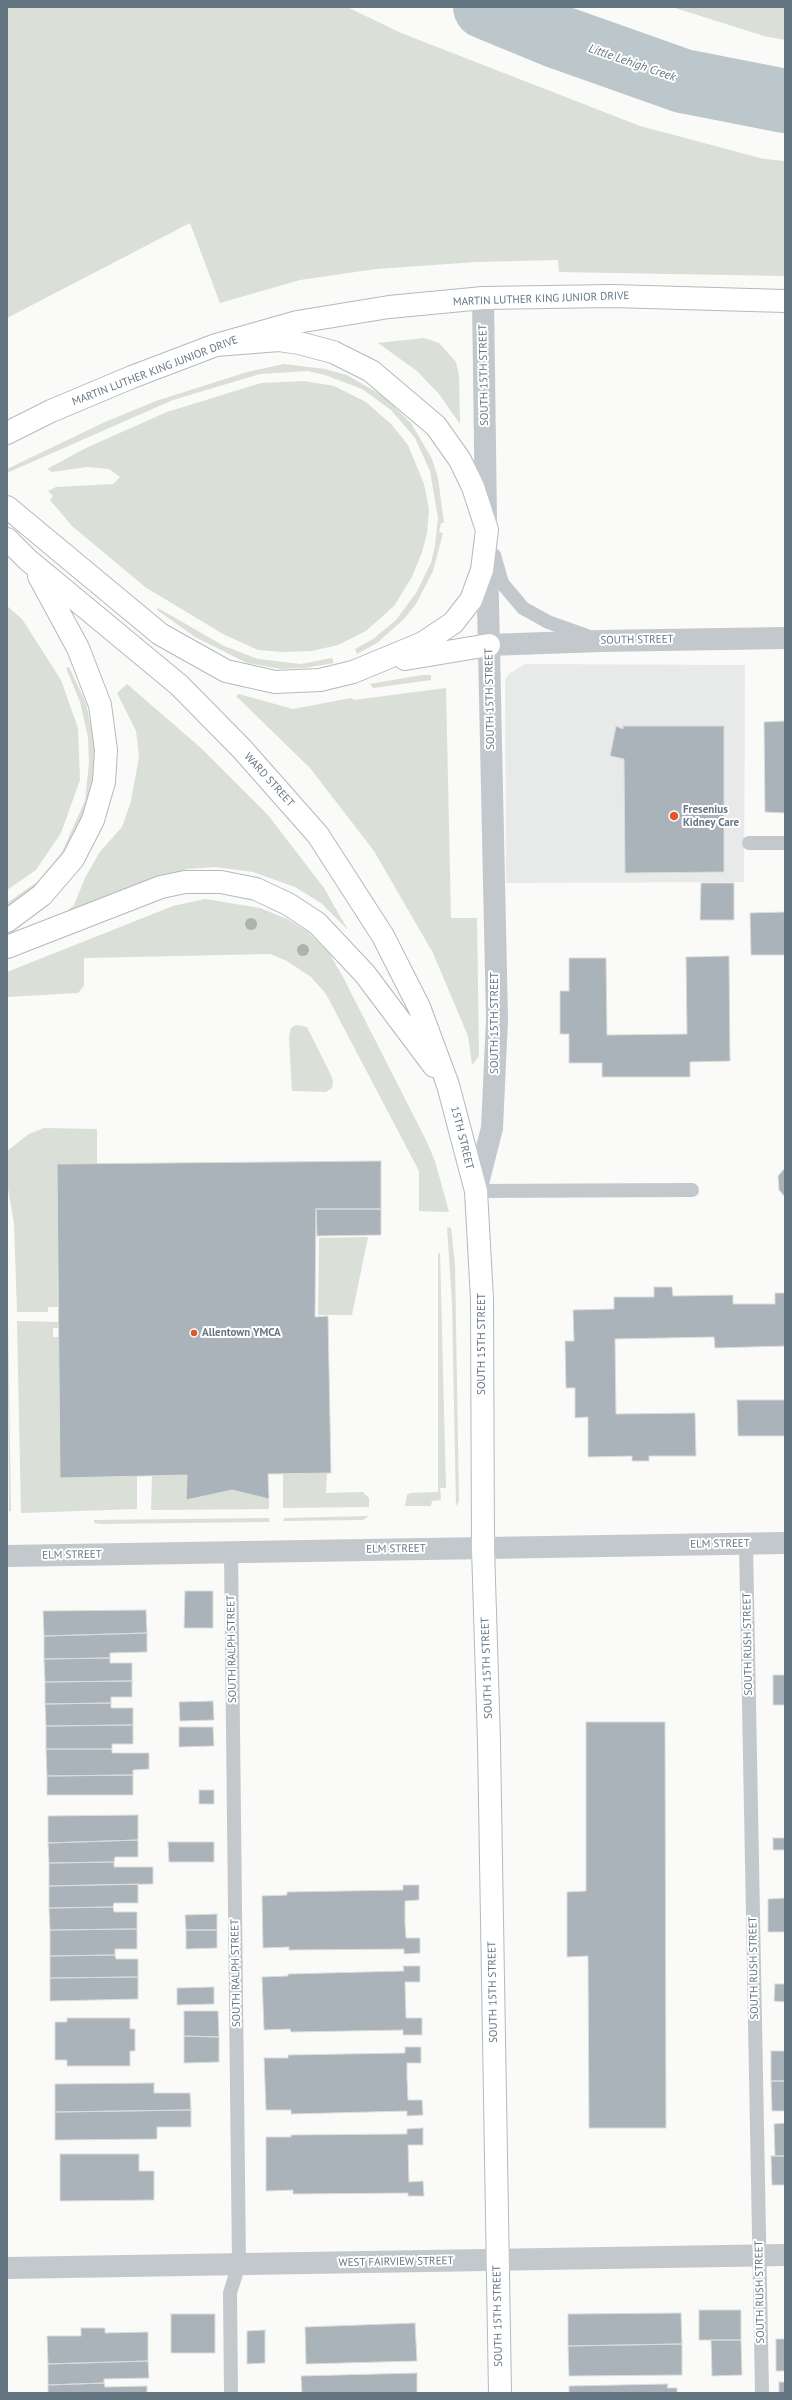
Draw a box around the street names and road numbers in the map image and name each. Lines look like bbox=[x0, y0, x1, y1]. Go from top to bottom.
street label: MARTIN LUTHER KING JUNIOR DRIVE bbox=[453, 289, 629, 309]
street label: SOUTH 15TH STREET bbox=[477, 324, 491, 426]
street label: MARTIN LUTHER KING JUNIOR DRIVE bbox=[70, 333, 240, 409]
street label: SOUTH STREET bbox=[600, 633, 674, 647]
street label: SOUTH 15TH STREET bbox=[483, 648, 497, 750]
street label: WARD STREET bbox=[241, 750, 297, 810]
street label: SOUTH 15TH STREET bbox=[488, 972, 502, 1074]
street label: 15TH STREET bbox=[448, 1105, 476, 1171]
street label: SOUTH 15TH STREET bbox=[475, 1293, 489, 1395]
street label: ELM STREET bbox=[690, 1537, 750, 1551]
street label: ELM STREET bbox=[366, 1542, 426, 1556]
street label: ELM STREET bbox=[42, 1548, 102, 1562]
street label: SOUTH RUSH STREET bbox=[741, 1592, 755, 1696]
street label: SOUTH RALPH STREET bbox=[224, 1595, 240, 1703]
street label: SOUTH 15TH STREET bbox=[479, 1617, 495, 1719]
street label: SOUTH RUSH STREET bbox=[747, 1916, 761, 2020]
street label: SOUTH RALPH STREET bbox=[228, 1919, 244, 2027]
street label: SOUTH 15TH STREET bbox=[486, 1941, 500, 2043]
street label: SOUTH RUSH STREET bbox=[753, 2240, 767, 2344]
street label: WEST FAIRVIEW STREET bbox=[338, 2254, 454, 2270]
street label: SOUTH 15TH STREET bbox=[491, 2265, 505, 2367]

